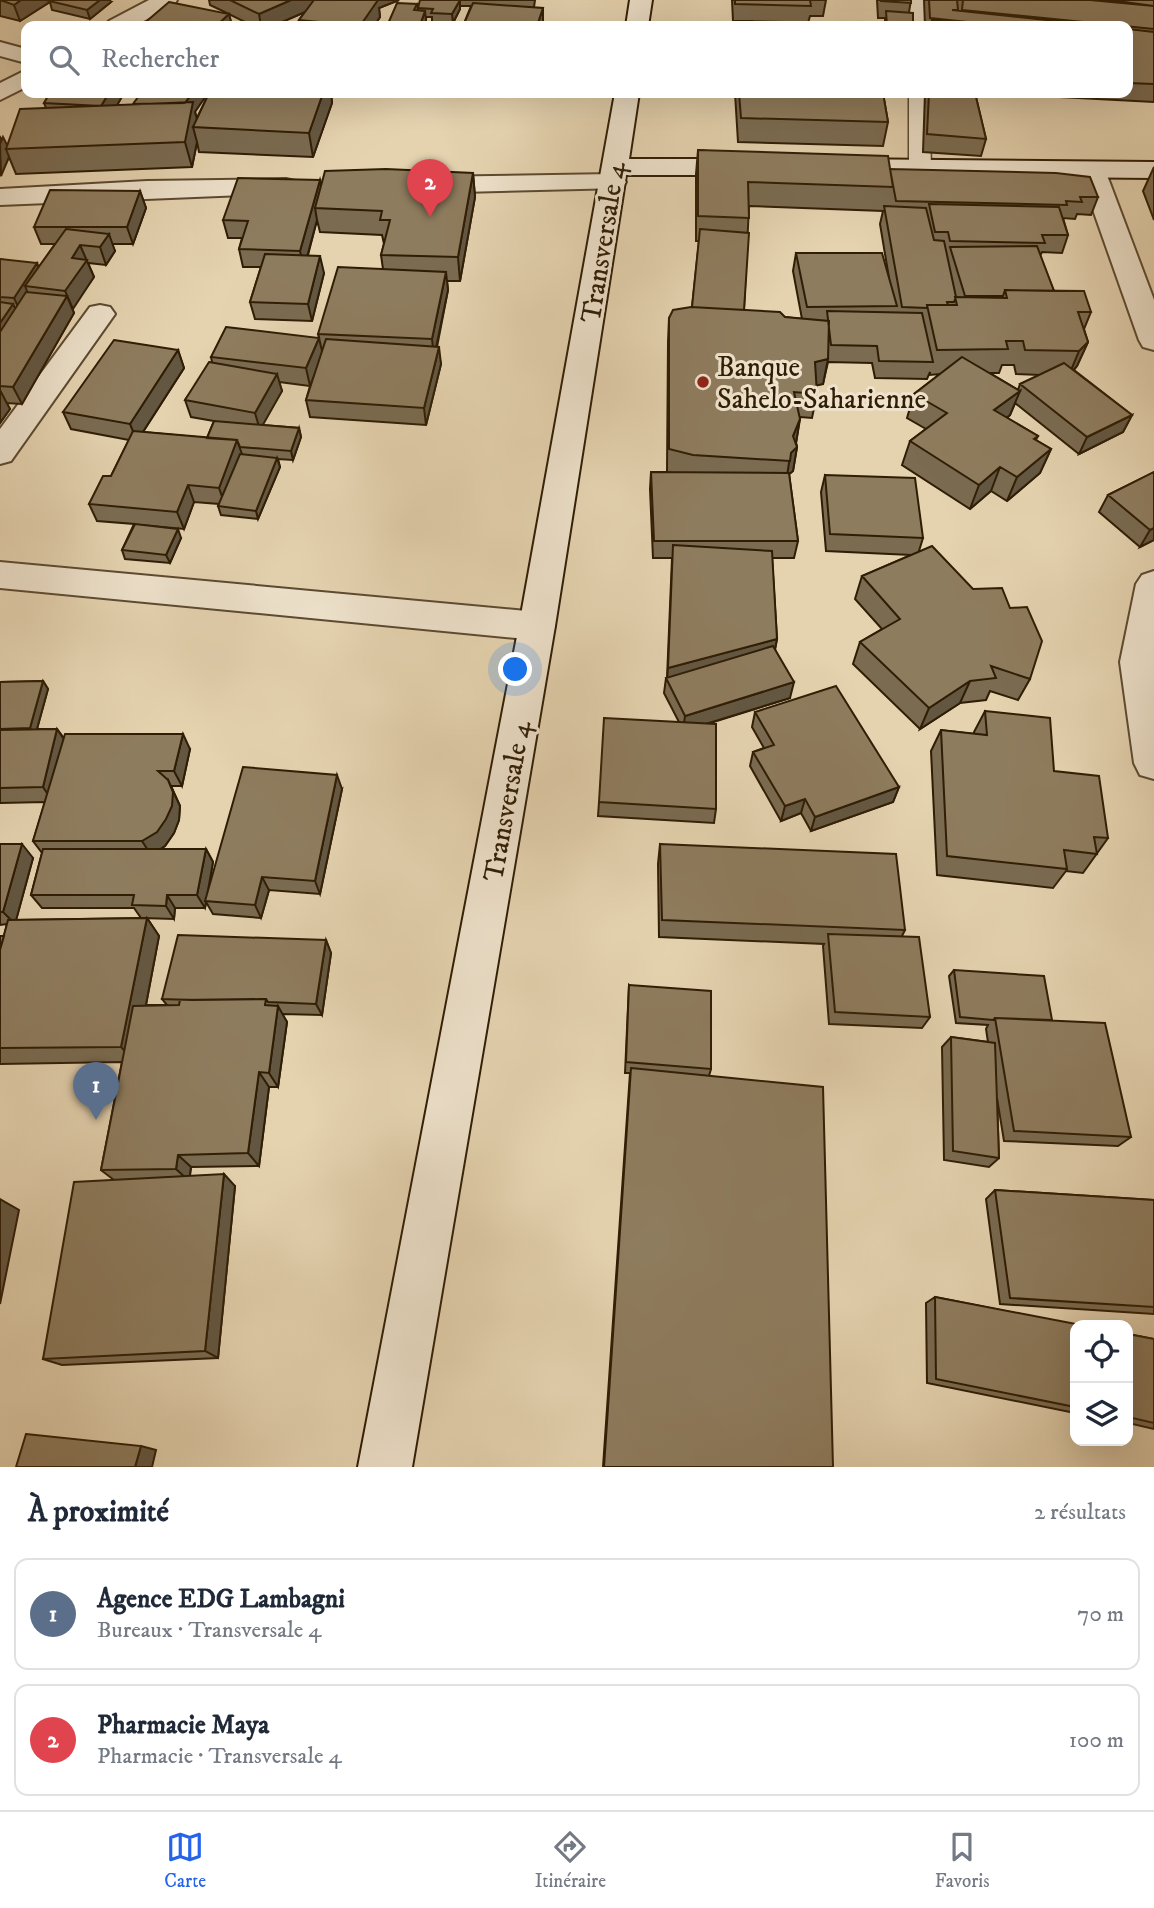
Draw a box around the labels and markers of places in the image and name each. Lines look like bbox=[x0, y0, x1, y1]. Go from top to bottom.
pin: 2 bbox=[407, 159, 453, 217]
place label: Banque Sahelo-Saharienne bbox=[717, 350, 926, 417]
marker: Banque Sahelo-Saharienne bbox=[695, 374, 711, 390]
pin: 1 bbox=[73, 1062, 119, 1120]

